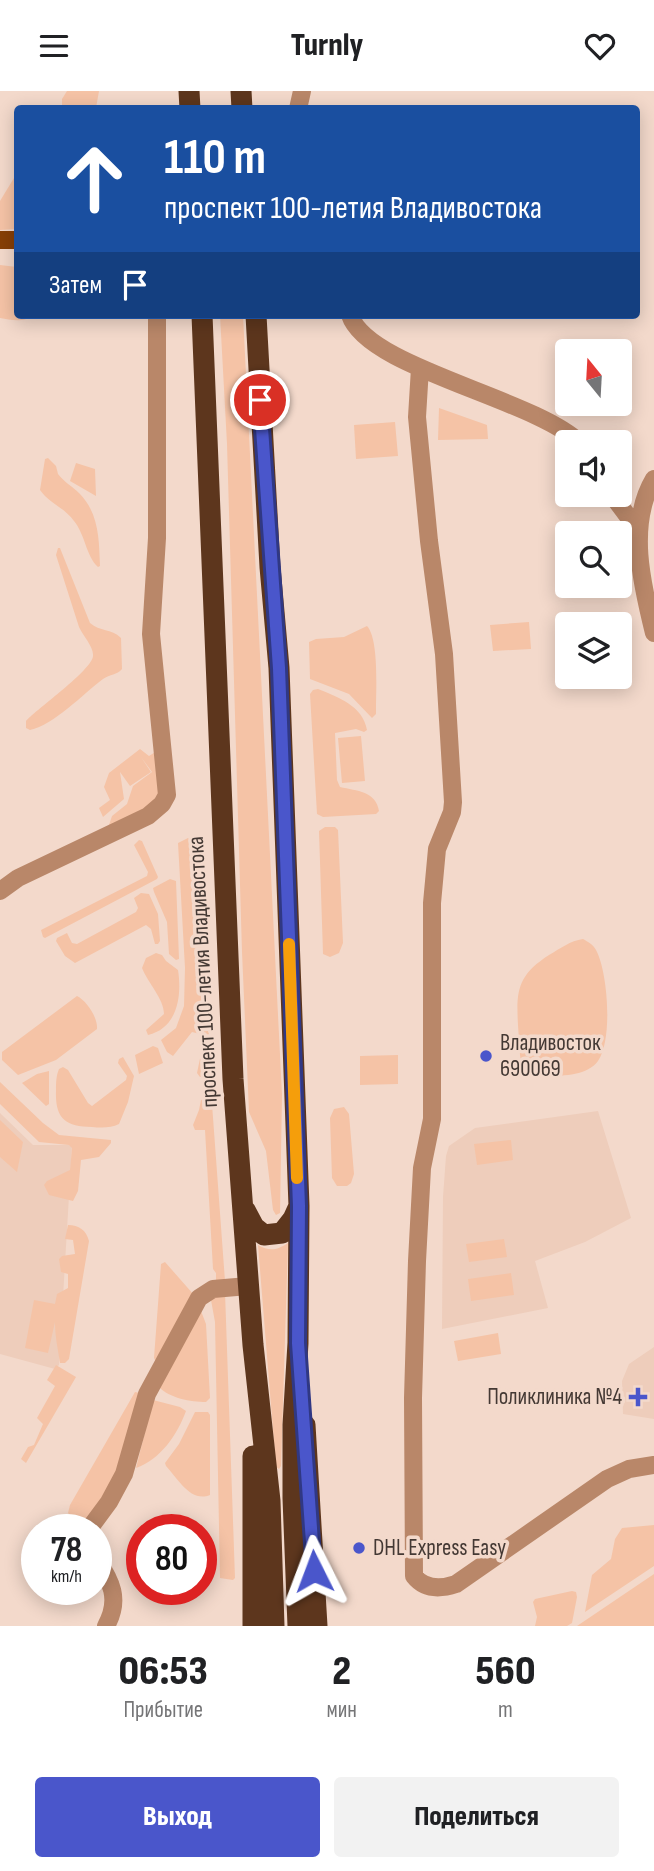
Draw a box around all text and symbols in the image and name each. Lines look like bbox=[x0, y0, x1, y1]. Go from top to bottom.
text: Turnly bbox=[291, 26, 363, 65]
icon: menu bbox=[35, 27, 73, 65]
icon: heart bbox=[581, 27, 619, 65]
text: 110 m bbox=[164, 129, 266, 188]
icon: ahead bbox=[49, 133, 140, 224]
text: проспект 100-летия Владивостока bbox=[164, 189, 542, 228]
icon: arrive bbox=[116, 266, 154, 304]
text: Затем bbox=[49, 270, 102, 301]
north arrow bbox=[555, 339, 632, 417]
map controls bbox=[555, 339, 632, 689]
pin bbox=[230, 370, 290, 430]
icon: arrive bbox=[241, 381, 279, 419]
button: sound bbox=[555, 430, 632, 507]
button: search bbox=[555, 521, 632, 598]
button: layers bbox=[555, 612, 632, 689]
street label: проспект 100-летия Владивостока bbox=[182, 836, 224, 1108]
place label: Владивосток 690069 bbox=[500, 1029, 601, 1083]
marker: Владивосток 690069 bbox=[478, 1048, 494, 1064]
place label: Поликлиника №4 bbox=[487, 1383, 622, 1411]
marker: Поликлиника №4 bbox=[628, 1387, 648, 1407]
speed limit sign: 80 bbox=[126, 1514, 217, 1605]
text: 78 bbox=[51, 1529, 82, 1572]
position arrow bbox=[277, 1534, 351, 1608]
place label: DHL Express Easy bbox=[373, 1534, 506, 1562]
marker: DHL Express Easy bbox=[351, 1540, 367, 1556]
text: km/h bbox=[51, 1566, 82, 1587]
text: 06:53 bbox=[118, 1646, 208, 1697]
text: 2 bbox=[332, 1646, 351, 1697]
text: 560 bbox=[475, 1646, 535, 1697]
text: Прибытие bbox=[123, 1696, 203, 1724]
text: мин bbox=[326, 1696, 357, 1724]
text: m bbox=[498, 1696, 513, 1724]
button: Выход bbox=[35, 1777, 320, 1857]
button: Поделиться bbox=[334, 1777, 619, 1857]

